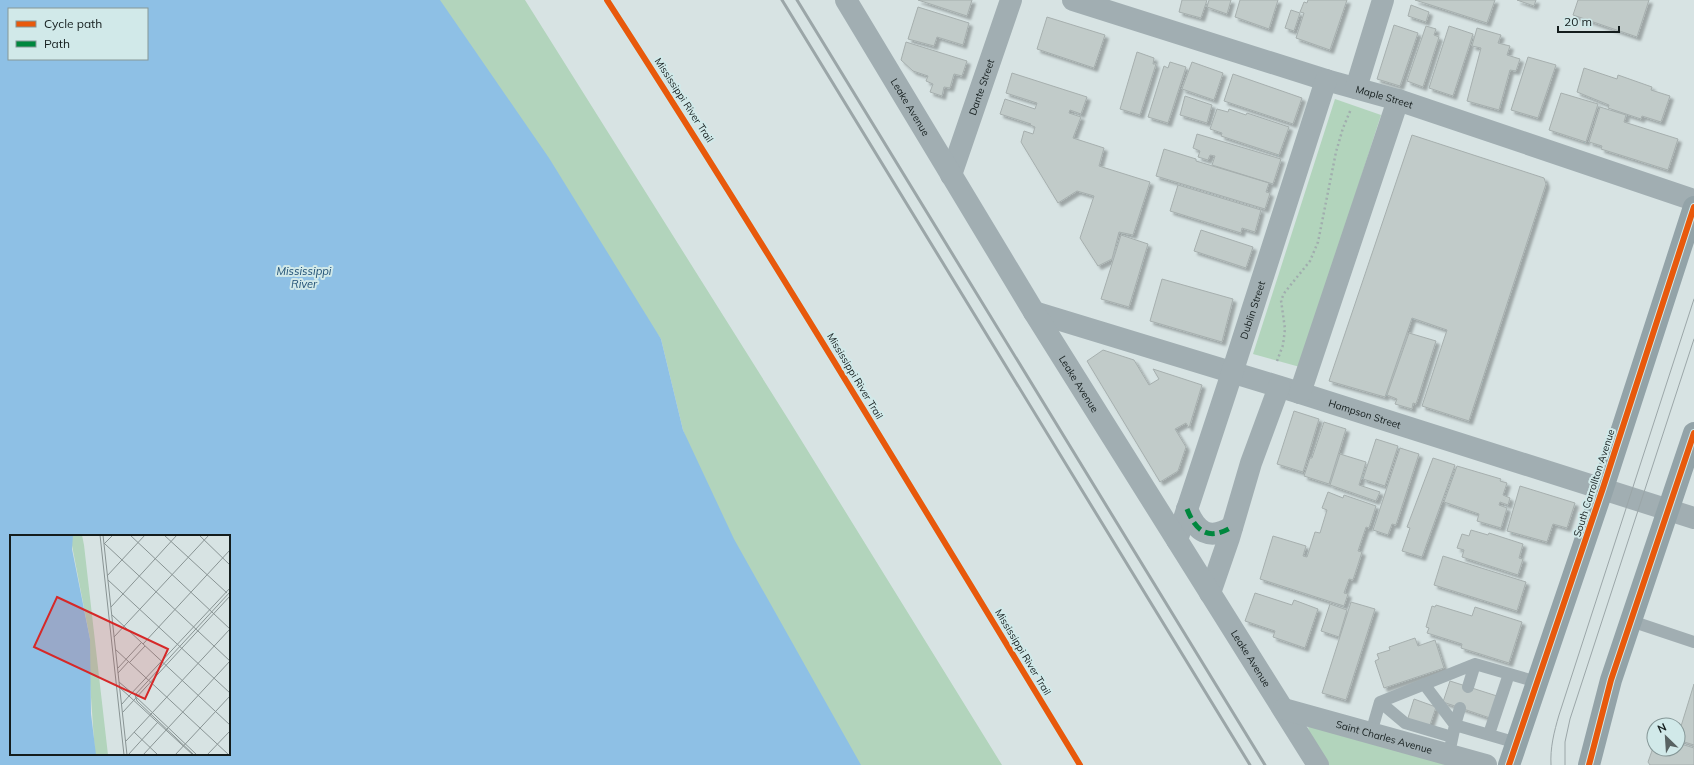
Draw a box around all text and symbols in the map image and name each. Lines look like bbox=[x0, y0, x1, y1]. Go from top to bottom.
legend bbox=[8, 8, 148, 60]
scale bar bbox=[1558, 8, 1619, 34]
text: 20 m bbox=[1564, 14, 1592, 29]
text: Cycle path bbox=[44, 16, 102, 31]
text: Path bbox=[44, 36, 70, 51]
street label: Mississippi River Trail bbox=[652, 55, 716, 145]
street label: Dante Street bbox=[966, 57, 997, 117]
street label: Leake Avenue bbox=[888, 76, 933, 138]
street label: Maple Street bbox=[1354, 82, 1415, 111]
water label: Mississippi River bbox=[277, 264, 332, 291]
street label: Dublin Street bbox=[1237, 279, 1268, 341]
street label: Mississippi River Trail bbox=[824, 330, 886, 422]
street label: Leake Avenue bbox=[1056, 353, 1102, 415]
street label: Hampson Street bbox=[1327, 396, 1403, 431]
street label: South Carrollton Avenue bbox=[1570, 428, 1618, 538]
inset map bbox=[10, 535, 230, 755]
street label: Mississippi River Trail bbox=[992, 606, 1054, 698]
street label: Leake Avenue bbox=[1228, 627, 1274, 689]
street label: Saint Charles Avenue bbox=[1335, 717, 1434, 756]
north arrow bbox=[1646, 717, 1686, 757]
text: N bbox=[1655, 720, 1668, 736]

